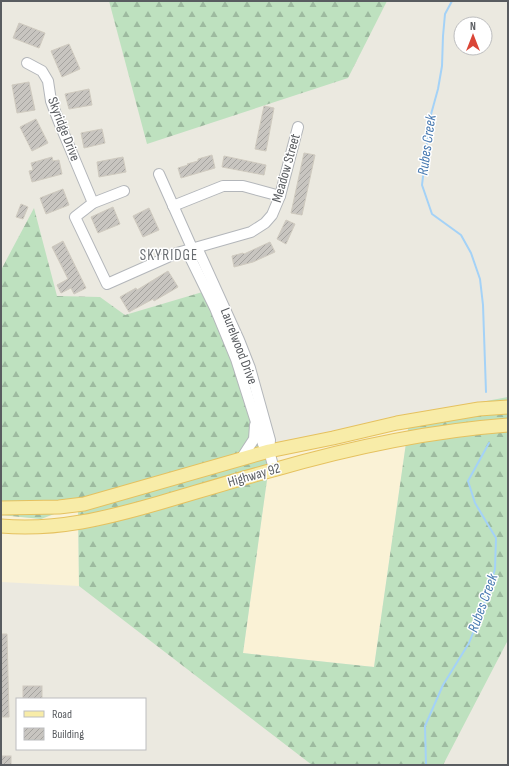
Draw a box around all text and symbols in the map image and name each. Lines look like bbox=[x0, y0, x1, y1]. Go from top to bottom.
north arrow bbox=[453, 16, 493, 56]
text: N bbox=[470, 20, 476, 33]
street label: Skyridge Drive bbox=[44, 95, 84, 163]
water label: Rubes Creek bbox=[413, 113, 441, 176]
street label: Meadow Street bbox=[268, 132, 304, 204]
district label: SKYRIDGE bbox=[140, 246, 198, 265]
street label: Laurelwood Drive bbox=[217, 305, 261, 387]
street label: Highway 92 bbox=[226, 459, 282, 491]
water label: Rubes Creek bbox=[464, 571, 502, 635]
legend bbox=[16, 698, 146, 750]
text: Road bbox=[52, 707, 72, 722]
text: Building bbox=[52, 727, 84, 742]

